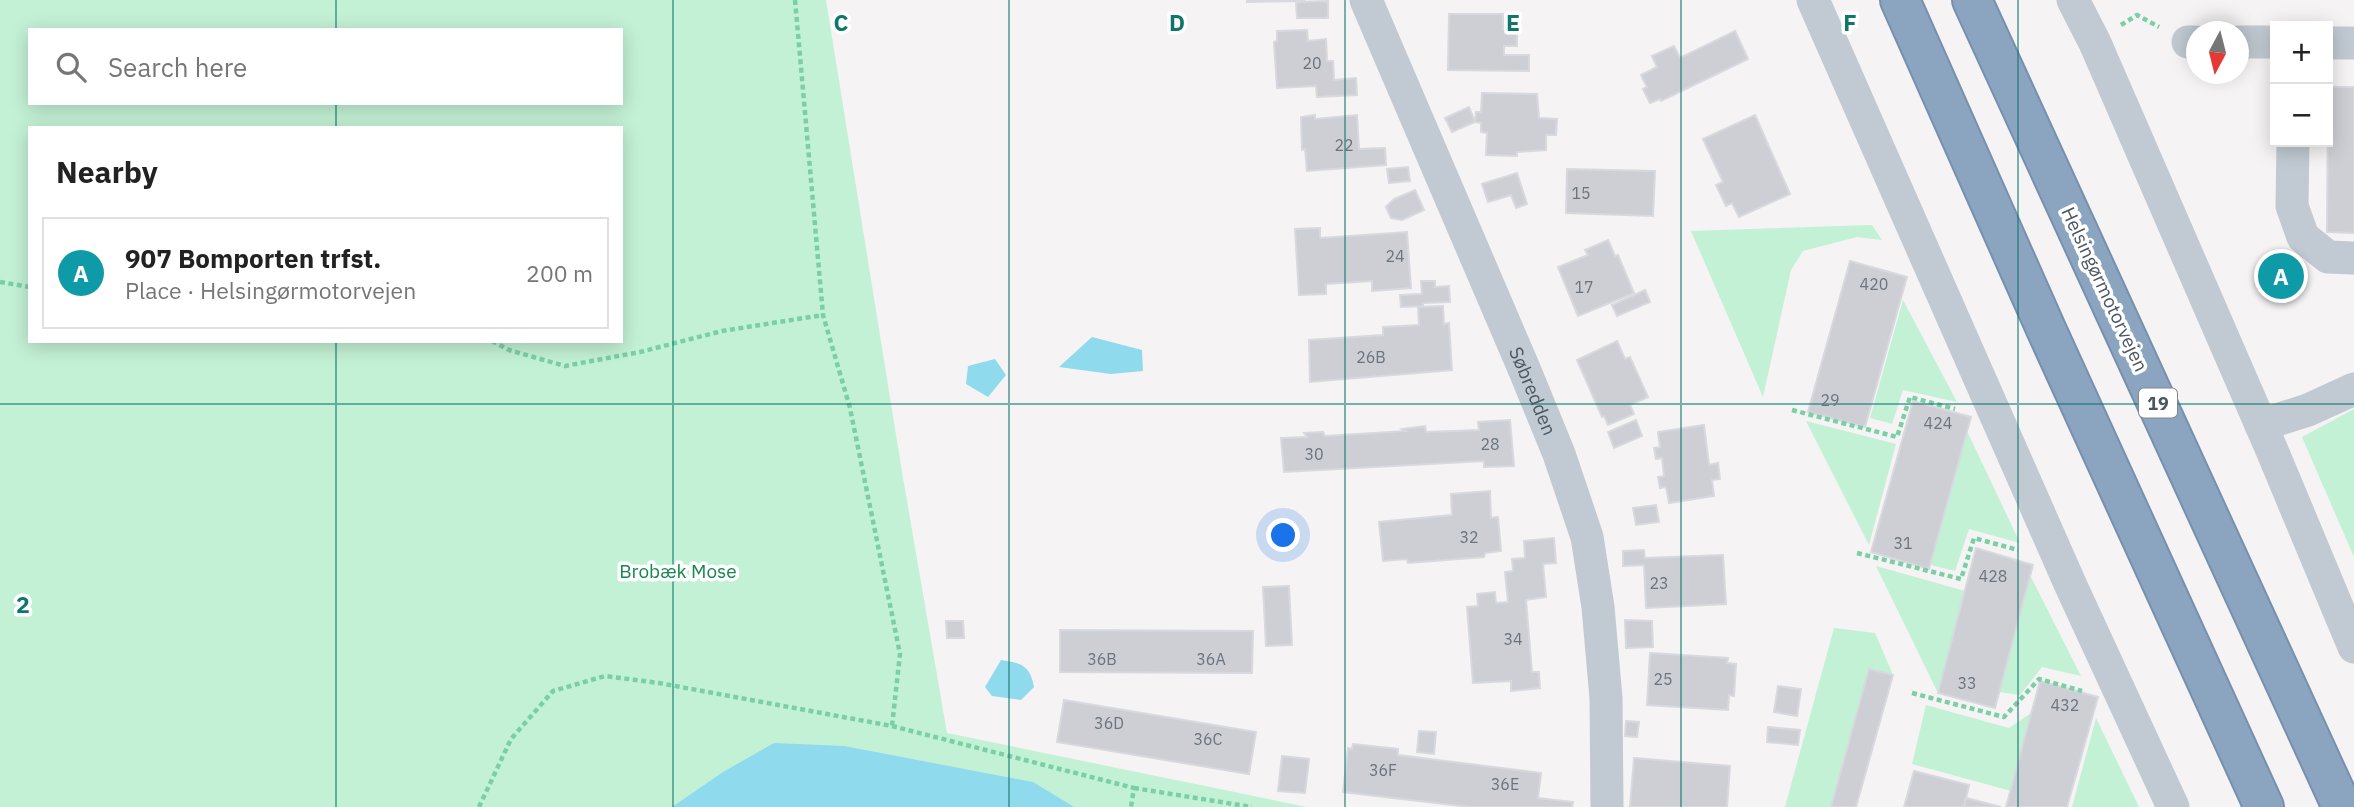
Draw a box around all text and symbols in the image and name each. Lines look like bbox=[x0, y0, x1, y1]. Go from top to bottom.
text: C bbox=[834, 7, 849, 37]
text: D bbox=[1169, 7, 1185, 37]
text: E bbox=[1506, 7, 1520, 37]
text: F bbox=[1843, 7, 1857, 37]
north arrow bbox=[2186, 21, 2249, 84]
map controls bbox=[2270, 21, 2333, 147]
button: + bbox=[2270, 21, 2333, 84]
search box bbox=[28, 28, 623, 105]
icon: search bbox=[52, 48, 90, 86]
text: Search here bbox=[108, 50, 247, 84]
house number: 20 bbox=[1302, 53, 1322, 73]
button: − bbox=[2270, 84, 2333, 147]
house number: 22 bbox=[1334, 135, 1354, 155]
text: Nearby bbox=[56, 152, 158, 191]
house number: 15 bbox=[1571, 183, 1591, 203]
street label: Helsingørmotorvejen bbox=[2056, 203, 2154, 375]
text: 907 Bomporten trfst. bbox=[125, 241, 381, 275]
house number: 24 bbox=[1385, 246, 1405, 266]
pin: A bbox=[2258, 250, 2304, 302]
text: A bbox=[73, 258, 89, 288]
text: 200 m bbox=[526, 258, 593, 288]
house number: 420 bbox=[1860, 274, 1888, 294]
text: Place · Helsingørmotorvejen bbox=[125, 275, 416, 305]
house number: 17 bbox=[1574, 277, 1594, 297]
street label: Søbredden bbox=[1504, 343, 1562, 439]
house number: 26B bbox=[1356, 347, 1386, 367]
road number: 19 bbox=[2139, 388, 2177, 418]
house number: 29 bbox=[1820, 390, 1840, 410]
house number: 424 bbox=[1924, 413, 1952, 433]
house number: 28 bbox=[1480, 434, 1500, 454]
house number: 30 bbox=[1304, 444, 1324, 464]
your location bbox=[1266, 518, 1300, 552]
house number: 32 bbox=[1459, 527, 1479, 547]
house number: 31 bbox=[1893, 533, 1913, 553]
park label: Brobæk Mose bbox=[619, 559, 737, 583]
house number: 428 bbox=[1979, 566, 2007, 586]
house number: 23 bbox=[1649, 573, 1669, 593]
text: 2 bbox=[16, 589, 30, 619]
house number: 34 bbox=[1503, 629, 1523, 649]
house number: 36B bbox=[1087, 649, 1117, 669]
house number: 36A bbox=[1196, 649, 1226, 669]
house number: 25 bbox=[1653, 669, 1673, 689]
house number: 33 bbox=[1957, 673, 1977, 693]
house number: 432 bbox=[2051, 695, 2079, 715]
house number: 36D bbox=[1094, 713, 1124, 733]
house number: 36C bbox=[1193, 729, 1223, 749]
house number: 36F bbox=[1369, 760, 1397, 780]
house number: 36E bbox=[1491, 774, 1519, 794]

